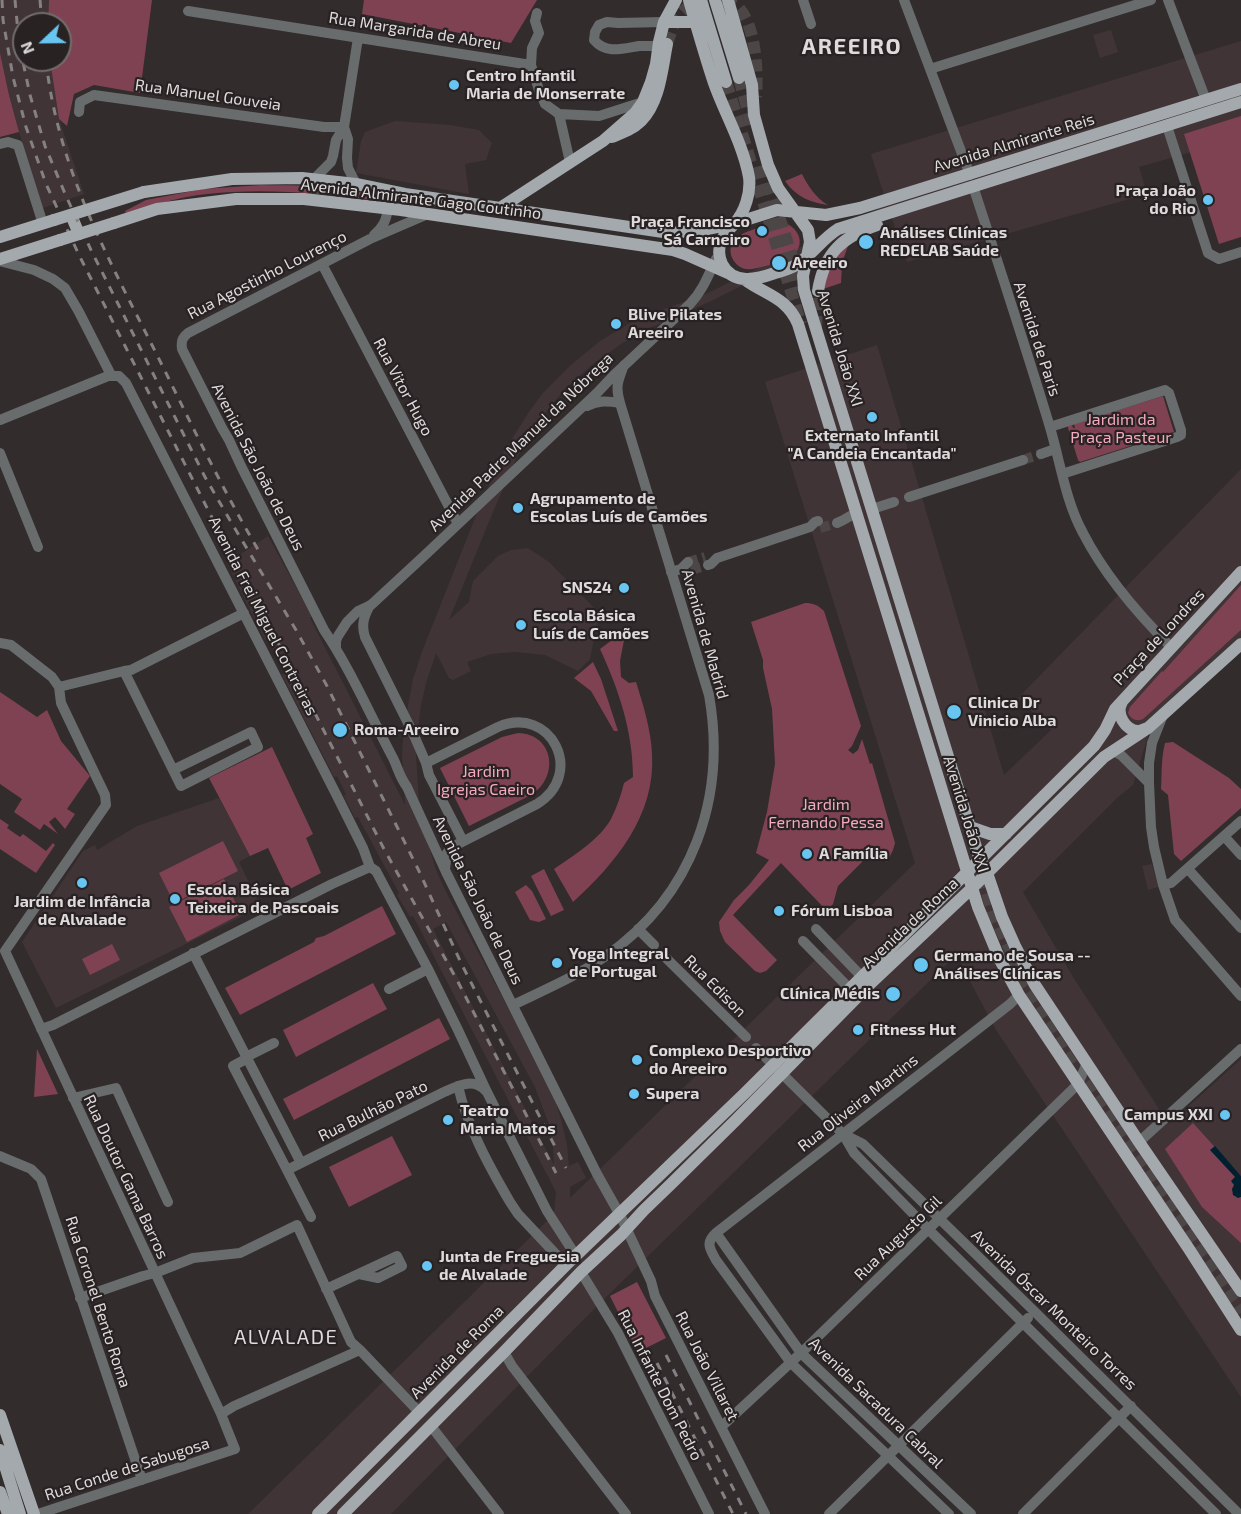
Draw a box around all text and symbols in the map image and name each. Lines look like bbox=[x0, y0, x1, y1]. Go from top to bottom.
street label: Rua Margarida de Abreu bbox=[327, 8, 503, 54]
north arrow bbox=[12, 12, 72, 72]
district label: AREEIRO bbox=[802, 34, 902, 60]
text: N bbox=[16, 39, 38, 57]
place label: Centro Infantil Maria de Monserrate bbox=[466, 66, 625, 104]
street label: Rua Manuel Gouveia bbox=[134, 75, 282, 115]
marker: Centro Infantil Maria de Monserrate bbox=[447, 78, 461, 92]
street label: Avenida Almirante Reis bbox=[931, 109, 1097, 177]
street label: Avenida Almirante Gago Coutinho bbox=[300, 175, 542, 223]
place label: Praça João do Rio bbox=[1116, 181, 1196, 219]
marker: Praça João do Rio bbox=[1201, 193, 1215, 207]
place label: Praça Francisco Sá Carneiro bbox=[631, 212, 750, 250]
place label: Análises Clínicas REDELAB Saúde bbox=[880, 223, 1007, 261]
marker: Praça Francisco Sá Carneiro bbox=[755, 224, 769, 238]
street label: Rua Agostinho Lourenço bbox=[184, 226, 350, 324]
marker: Análises Clínicas REDELAB Saúde bbox=[857, 233, 875, 251]
place label: Areeiro bbox=[792, 253, 848, 273]
marker: Areeiro bbox=[770, 254, 788, 272]
street label: Avenida de Paris bbox=[1009, 279, 1065, 399]
street label: Avenida João XXI bbox=[813, 287, 867, 409]
place label: Blive Pilates Areeiro bbox=[628, 305, 722, 343]
marker: Blive Pilates Areeiro bbox=[609, 317, 623, 331]
street label: Rua Vitor Hugo bbox=[369, 335, 437, 439]
street label: Avenida Padre Manuel da Nóbrega bbox=[425, 349, 617, 535]
street label: Avenida São João de Deus bbox=[207, 380, 309, 554]
marker: Externato Infantil "A Candeia Encantada" bbox=[865, 410, 879, 424]
park label: Jardim da Praça Pasteur bbox=[1070, 410, 1172, 448]
place label: Externato Infantil "A Candeia Encantada" bbox=[788, 426, 956, 464]
place label: Agrupamento de Escolas Luís de Camões bbox=[530, 489, 708, 527]
marker: Agrupamento de Escolas Luís de Camões bbox=[511, 501, 525, 515]
street label: Avenida Frei Miguel Contreiras bbox=[204, 513, 322, 719]
street label: Avenida de Madrid bbox=[677, 567, 733, 701]
place label: SNS24 bbox=[562, 578, 612, 598]
marker: SNS24 bbox=[617, 581, 631, 595]
street label: Praça de Londres bbox=[1109, 585, 1209, 689]
place label: Escola Básica Luís de Camões bbox=[533, 606, 649, 644]
marker: Escola Básica Luís de Camões bbox=[514, 618, 528, 632]
place label: Clinica Dr Vinicio Alba bbox=[968, 693, 1056, 731]
marker: Clinica Dr Vinicio Alba bbox=[945, 703, 963, 721]
place label: Roma-Areeiro bbox=[354, 720, 459, 740]
marker: Roma-Areeiro bbox=[331, 721, 349, 739]
street label: Avenida João XXI bbox=[939, 753, 993, 875]
park label: Jardim Igrejas Caeiro bbox=[437, 762, 535, 800]
park label: Jardim Fernando Pessa bbox=[768, 795, 884, 833]
street label: Avenida São João de Deus bbox=[429, 812, 527, 988]
place label: A Família bbox=[819, 844, 888, 864]
marker: A Família bbox=[800, 847, 814, 861]
street label: Avenida de Roma bbox=[858, 874, 962, 972]
marker: Jardim de Infância de Alvalade bbox=[75, 876, 89, 890]
place label: Escola Básica Teixeira de Pascoais bbox=[187, 880, 339, 918]
place label: Jardim de Infância de Alvalade bbox=[14, 892, 150, 930]
marker: Escola Básica Teixeira de Pascoais bbox=[168, 892, 182, 906]
place label: Fórum Lisboa bbox=[791, 901, 893, 921]
marker: Fórum Lisboa bbox=[772, 904, 786, 918]
place label: Yoga Integral de Portugal bbox=[569, 944, 669, 982]
place label: Germano de Sousa -- Análises Clínicas bbox=[934, 946, 1091, 984]
street label: Rua Edison bbox=[680, 951, 750, 1021]
marker: Yoga Integral de Portugal bbox=[550, 956, 564, 970]
marker: Germano de Sousa -- Análises Clínicas bbox=[912, 956, 930, 974]
place label: Clínica Médis bbox=[780, 984, 880, 1004]
marker: Clínica Médis bbox=[884, 985, 902, 1003]
place label: Fitness Hut bbox=[870, 1020, 956, 1040]
marker: Fitness Hut bbox=[851, 1023, 865, 1037]
place label: Complexo Desportivo do Areeiro bbox=[649, 1041, 811, 1079]
street label: Rua Oliveira Martins bbox=[794, 1050, 922, 1156]
marker: Complexo Desportivo do Areeiro bbox=[630, 1053, 644, 1067]
street label: Rua Bulhão Pato bbox=[315, 1076, 431, 1146]
place label: Supera bbox=[646, 1084, 699, 1104]
marker: Supera bbox=[627, 1087, 641, 1101]
street label: Rua Doutor Gama Barros bbox=[79, 1092, 173, 1262]
place label: Teatro Maria Matos bbox=[460, 1101, 556, 1139]
place label: Campus XXI bbox=[1124, 1105, 1213, 1125]
marker: Campus XXI bbox=[1218, 1108, 1232, 1122]
marker: Teatro Maria Matos bbox=[441, 1113, 455, 1127]
street label: Rua Augusto Gil bbox=[850, 1191, 946, 1285]
street label: Rua Coronel Bento Roma bbox=[61, 1214, 135, 1390]
street label: Avenida Óscar Monteiro Torres bbox=[967, 1226, 1141, 1394]
place label: Junta de Freguesia de Alvalade bbox=[439, 1247, 579, 1285]
marker: Junta de Freguesia de Alvalade bbox=[420, 1259, 434, 1273]
street label: Avenida de Roma bbox=[406, 1301, 508, 1403]
street label: Rua Infante Dom Pedro bbox=[614, 1306, 706, 1464]
street label: Rua João Villaret bbox=[671, 1308, 743, 1424]
district label: ALVALADE bbox=[234, 1325, 338, 1349]
street label: Avenida Sacadura Cabral bbox=[805, 1334, 947, 1472]
street label: Rua Conde de Sabugosa bbox=[42, 1433, 212, 1505]

